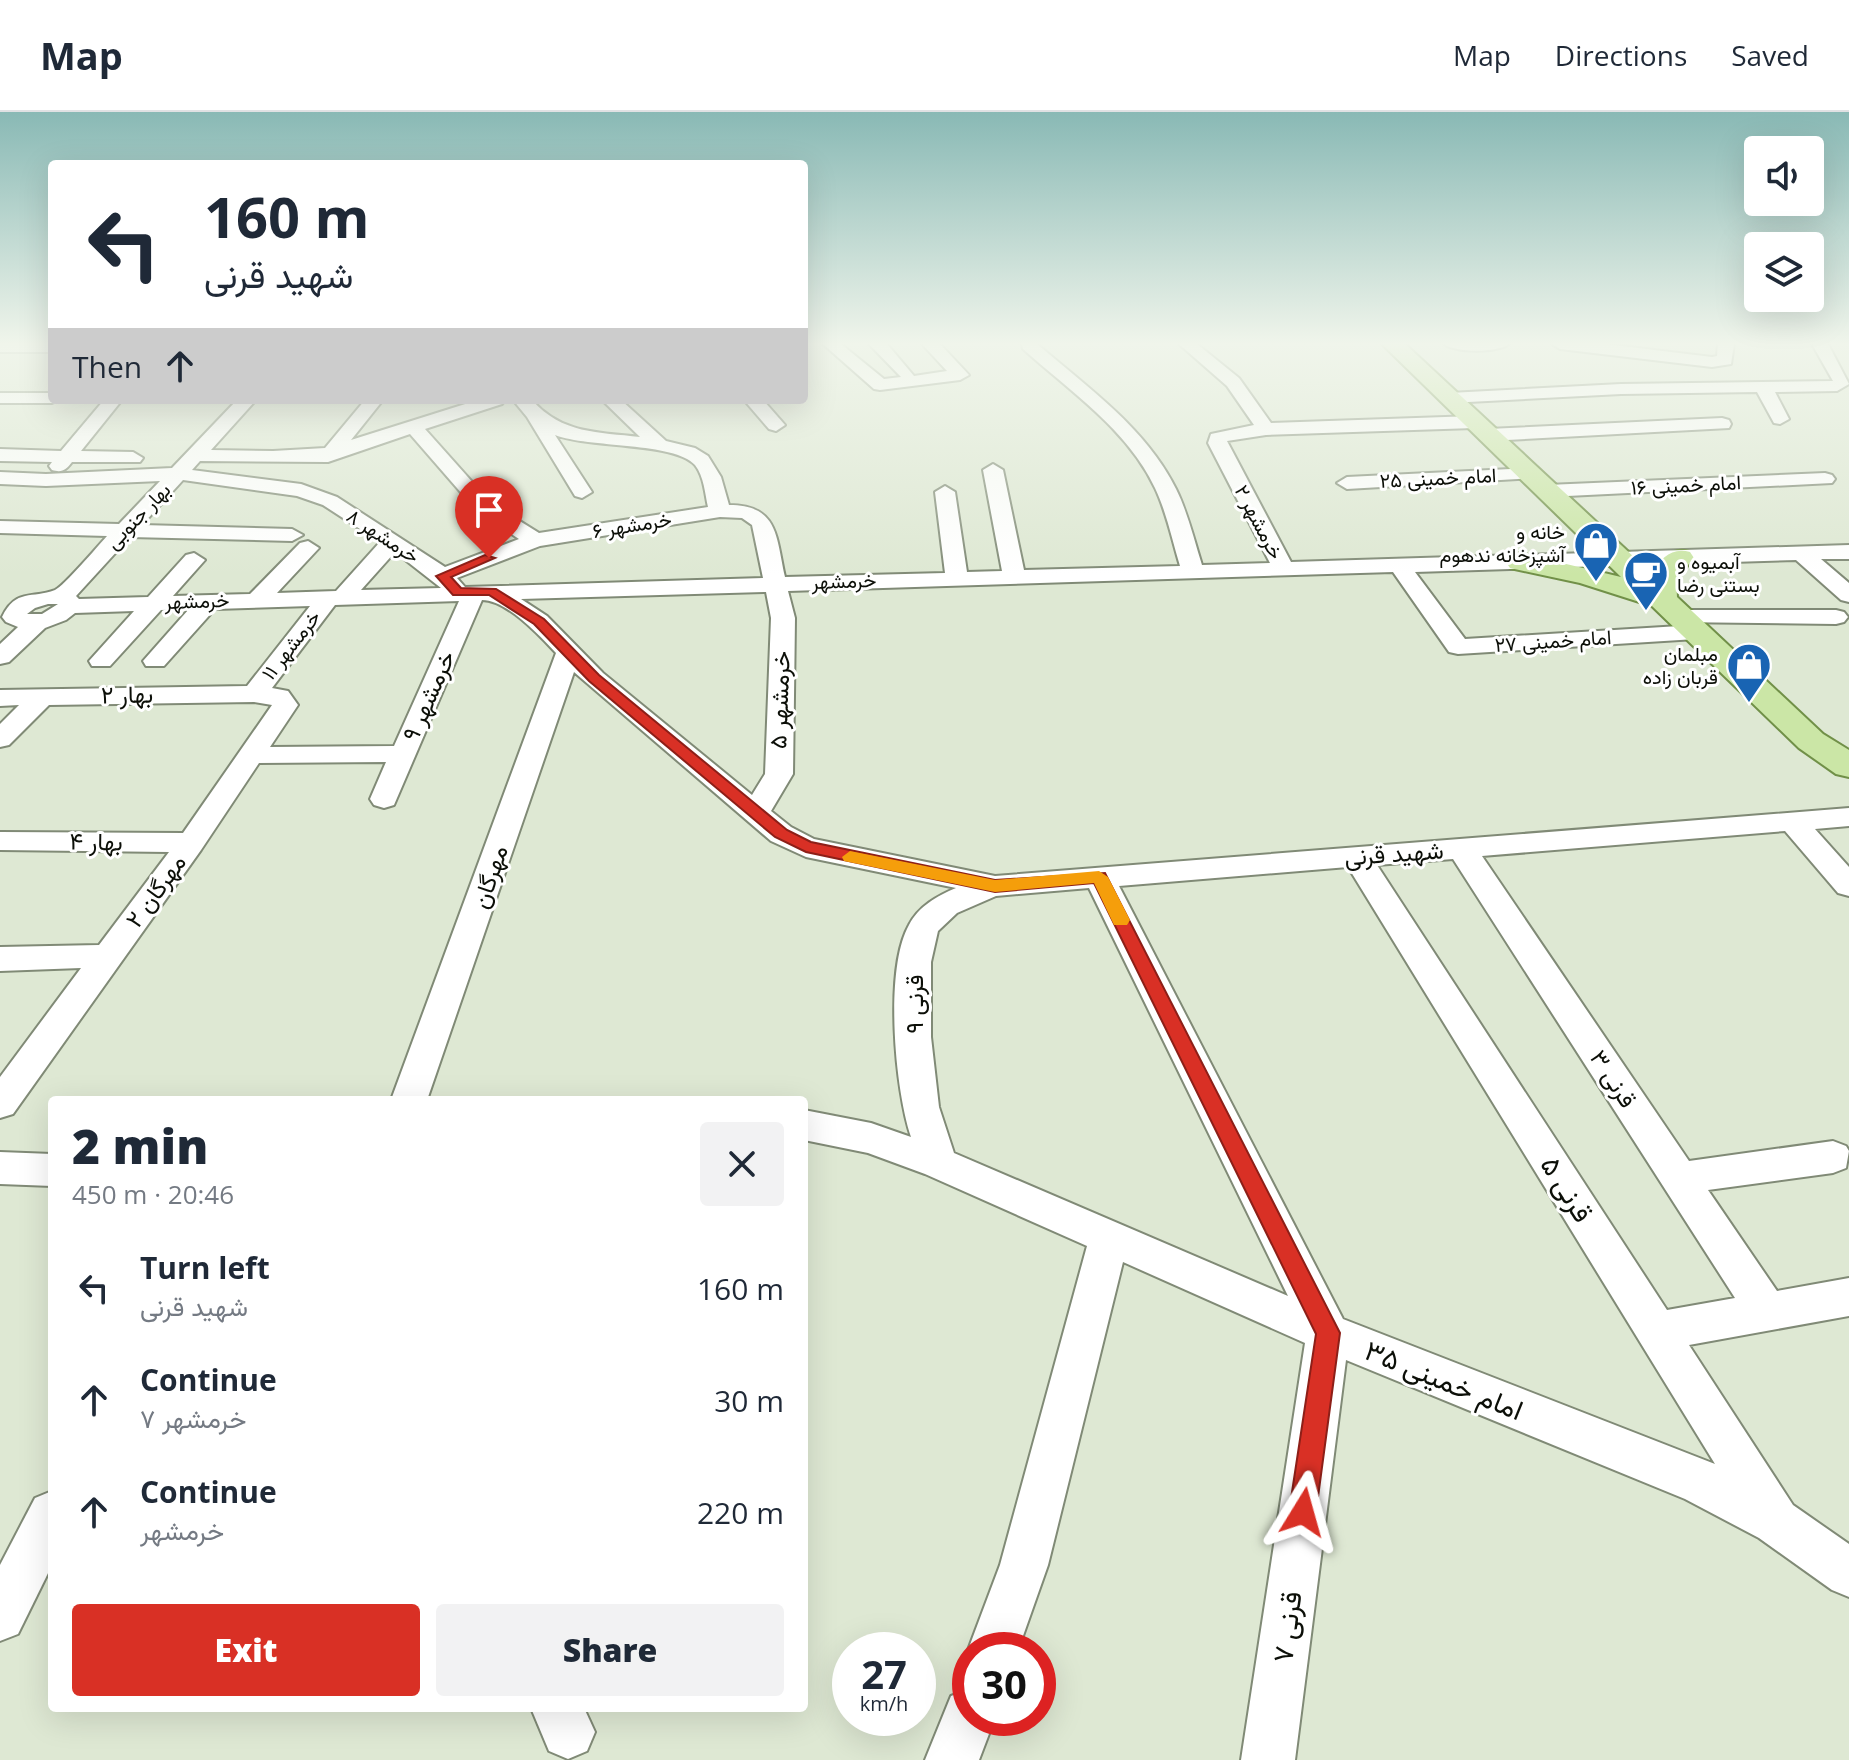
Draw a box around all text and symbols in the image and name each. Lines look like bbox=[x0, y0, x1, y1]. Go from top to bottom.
text: Map bbox=[40, 29, 123, 81]
text: Map bbox=[1453, 36, 1511, 74]
text: Directions bbox=[1555, 36, 1687, 74]
text: Saved bbox=[1731, 36, 1809, 74]
map controls bbox=[1744, 136, 1824, 312]
button: sound bbox=[1744, 136, 1824, 216]
text: 160 m bbox=[204, 178, 370, 254]
icon: left bbox=[72, 192, 176, 296]
button: layers bbox=[1744, 232, 1824, 312]
text: شهید قرنی bbox=[204, 250, 353, 299]
icon: ahead bbox=[158, 344, 202, 388]
text: Then bbox=[72, 346, 142, 387]
street label: امام خمینی ۲۵ bbox=[1379, 461, 1497, 494]
street label: امام خمینی ۱۶ bbox=[1630, 468, 1742, 501]
street label: بهار جنوبی bbox=[99, 476, 176, 555]
pin bbox=[455, 476, 523, 558]
street label: خرمشهر ۲ bbox=[1229, 480, 1290, 564]
icon: arrive bbox=[467, 488, 511, 532]
street label: خرمشهر ۸ bbox=[342, 502, 425, 569]
street label: خرمشهر ۶ bbox=[590, 505, 673, 544]
place label: خانه و آشپزخانه ندهوم bbox=[1440, 518, 1566, 569]
shop icon: خانه و آشپزخانه ندهوم bbox=[1572, 520, 1620, 583]
place label: آبمیوه و بستنی رضا bbox=[1677, 548, 1760, 598]
cafe icon: آبمیوه و بستنی رضا bbox=[1622, 549, 1670, 612]
street label: خرمشهر bbox=[810, 566, 877, 595]
street label: خرمشهر bbox=[163, 586, 230, 615]
street label: خرمشهر ۱۱ bbox=[255, 604, 326, 685]
street label: امام خمینی ۲۷ bbox=[1494, 623, 1612, 658]
place label: مبلمان قربان زاده bbox=[1643, 640, 1718, 690]
shop icon: مبلمان قربان زاده bbox=[1725, 641, 1773, 704]
street label: خرمشهر ۹ bbox=[393, 645, 462, 746]
street label: خرمشهر ۵ bbox=[760, 650, 797, 750]
street label: بهار ۲ bbox=[101, 677, 153, 710]
street label: بهار ۴ bbox=[69, 824, 123, 857]
street label: شهید قرنی bbox=[1343, 833, 1445, 872]
street label: مهرگان bbox=[462, 840, 515, 913]
street label: مهرگان ۲ bbox=[117, 847, 193, 934]
street label: قرنی ۹ bbox=[897, 975, 930, 1033]
street label: قرنی ۳ bbox=[1583, 1043, 1645, 1114]
text: 2 min bbox=[72, 1113, 208, 1178]
button: close bbox=[700, 1122, 784, 1206]
street label: قرنی ۵ bbox=[1533, 1148, 1603, 1229]
text: 450 m · 20:46 bbox=[72, 1176, 234, 1212]
text: Turn left bbox=[140, 1247, 270, 1288]
icon: left bbox=[72, 1266, 116, 1310]
text: 160 m bbox=[697, 1268, 784, 1309]
text: شهید قرنی bbox=[140, 1288, 248, 1324]
street label: امام خمینی ۳۵ bbox=[1359, 1330, 1529, 1429]
text: Continue bbox=[140, 1359, 277, 1400]
icon: ahead bbox=[72, 1378, 116, 1422]
text: 30 m bbox=[714, 1380, 784, 1421]
text: خرمشهر ۷ bbox=[140, 1400, 246, 1436]
position arrow bbox=[1261, 1470, 1345, 1554]
text: Continue bbox=[140, 1471, 277, 1512]
icon: ahead bbox=[72, 1490, 116, 1534]
text: 220 m bbox=[697, 1492, 784, 1533]
text: خرمشهر bbox=[140, 1512, 224, 1548]
street label: قرنی ۷ bbox=[1262, 1589, 1310, 1665]
button: Exit bbox=[72, 1604, 420, 1696]
button: Share bbox=[436, 1604, 784, 1696]
speed limit sign: 30 bbox=[952, 1632, 1056, 1736]
text: 27 bbox=[861, 1646, 907, 1701]
text: km/h bbox=[860, 1690, 908, 1717]

